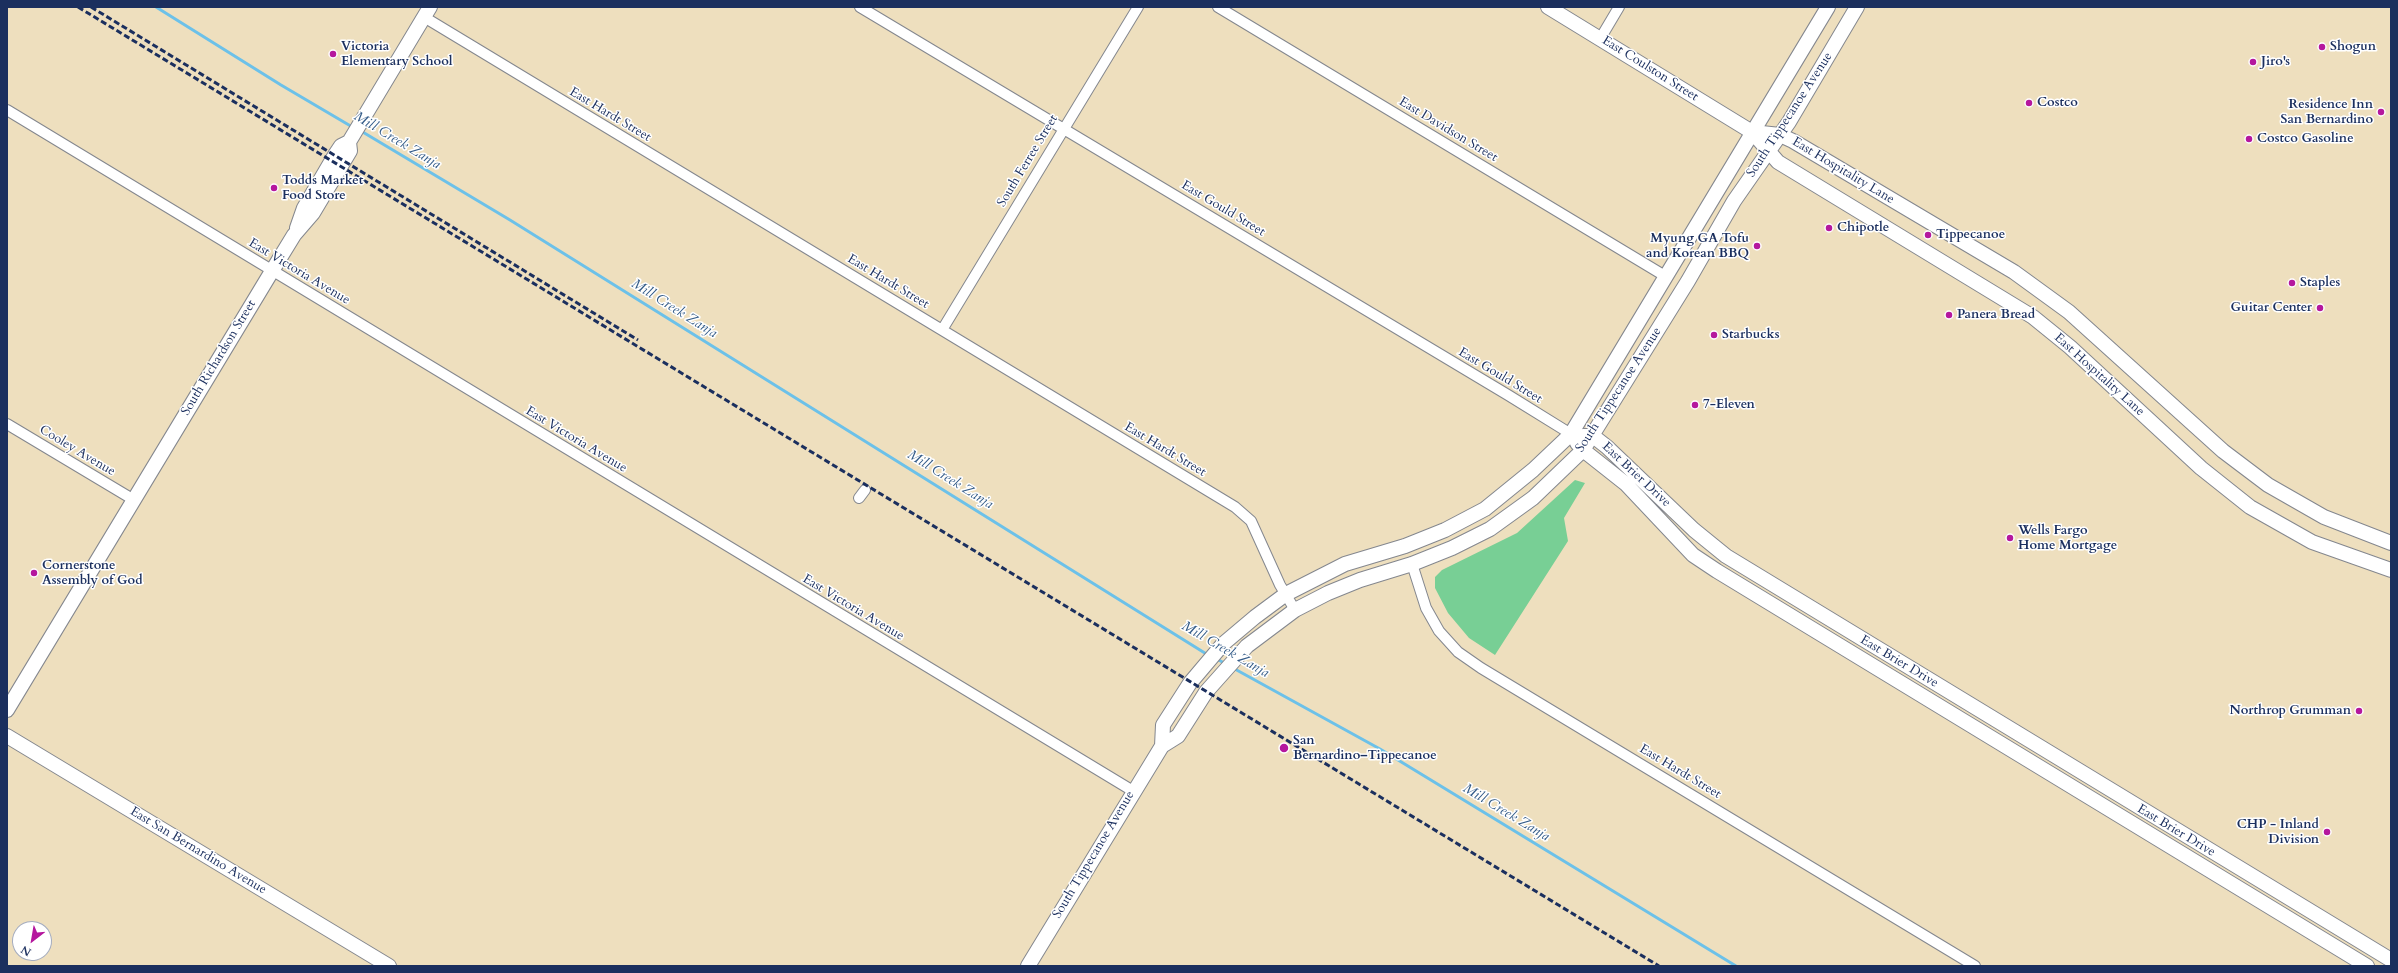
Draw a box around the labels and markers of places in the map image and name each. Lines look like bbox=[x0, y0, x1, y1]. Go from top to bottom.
place label: Victoria Elementary School bbox=[341, 39, 453, 70]
place label: Shogun bbox=[2330, 39, 2376, 55]
marker: Shogun bbox=[2317, 42, 2327, 52]
marker: Victoria Elementary School bbox=[328, 49, 338, 59]
place label: Jiro's bbox=[2261, 54, 2290, 70]
marker: Jiro's bbox=[2248, 57, 2258, 67]
place label: Costco bbox=[2037, 95, 2078, 111]
place label: Residence Inn San Bernardino bbox=[2280, 97, 2373, 128]
marker: Costco bbox=[2024, 98, 2034, 108]
marker: Residence Inn San Bernardino bbox=[2376, 107, 2386, 117]
place label: Costco Gasoline bbox=[2257, 131, 2354, 147]
marker: Costco Gasoline bbox=[2244, 134, 2254, 144]
place label: Todds Market Food Store bbox=[282, 173, 363, 204]
marker: Todds Market Food Store bbox=[269, 183, 279, 193]
place label: Chipotle bbox=[1837, 220, 1889, 236]
marker: Chipotle bbox=[1824, 223, 1834, 233]
place label: Tippecanoe bbox=[1936, 227, 2005, 243]
marker: Tippecanoe bbox=[1923, 230, 1933, 240]
place label: Myung GA Tofu and Korean BBQ bbox=[1646, 231, 1749, 262]
marker: Myung GA Tofu and Korean BBQ bbox=[1752, 241, 1762, 251]
place label: Staples bbox=[2300, 275, 2340, 291]
marker: Staples bbox=[2287, 278, 2297, 288]
place label: Guitar Center bbox=[2230, 300, 2312, 316]
marker: Guitar Center bbox=[2315, 303, 2325, 313]
place label: Panera Bread bbox=[1957, 307, 2035, 323]
marker: Panera Bread bbox=[1944, 310, 1954, 320]
place label: Starbucks bbox=[1722, 327, 1779, 343]
marker: Starbucks bbox=[1709, 330, 1719, 340]
place label: 7-Eleven bbox=[1703, 397, 1755, 413]
marker: 7-Eleven bbox=[1690, 400, 1700, 410]
place label: Wells Fargo Home Mortgage bbox=[2018, 523, 2117, 554]
marker: Wells Fargo Home Mortgage bbox=[2005, 533, 2015, 543]
place label: Cornerstone Assembly of God bbox=[42, 558, 143, 589]
marker: Cornerstone Assembly of God bbox=[29, 568, 39, 578]
place label: Northrop Grumman bbox=[2229, 703, 2351, 719]
marker: Northrop Grumman bbox=[2354, 706, 2364, 716]
place label: San Bernardino–Tippecanoe bbox=[1293, 733, 1437, 764]
marker: San Bernardino–Tippecanoe bbox=[1278, 742, 1290, 754]
place label: CHP - Inland Division bbox=[2237, 817, 2319, 848]
marker: CHP - Inland Division bbox=[2322, 827, 2332, 837]

